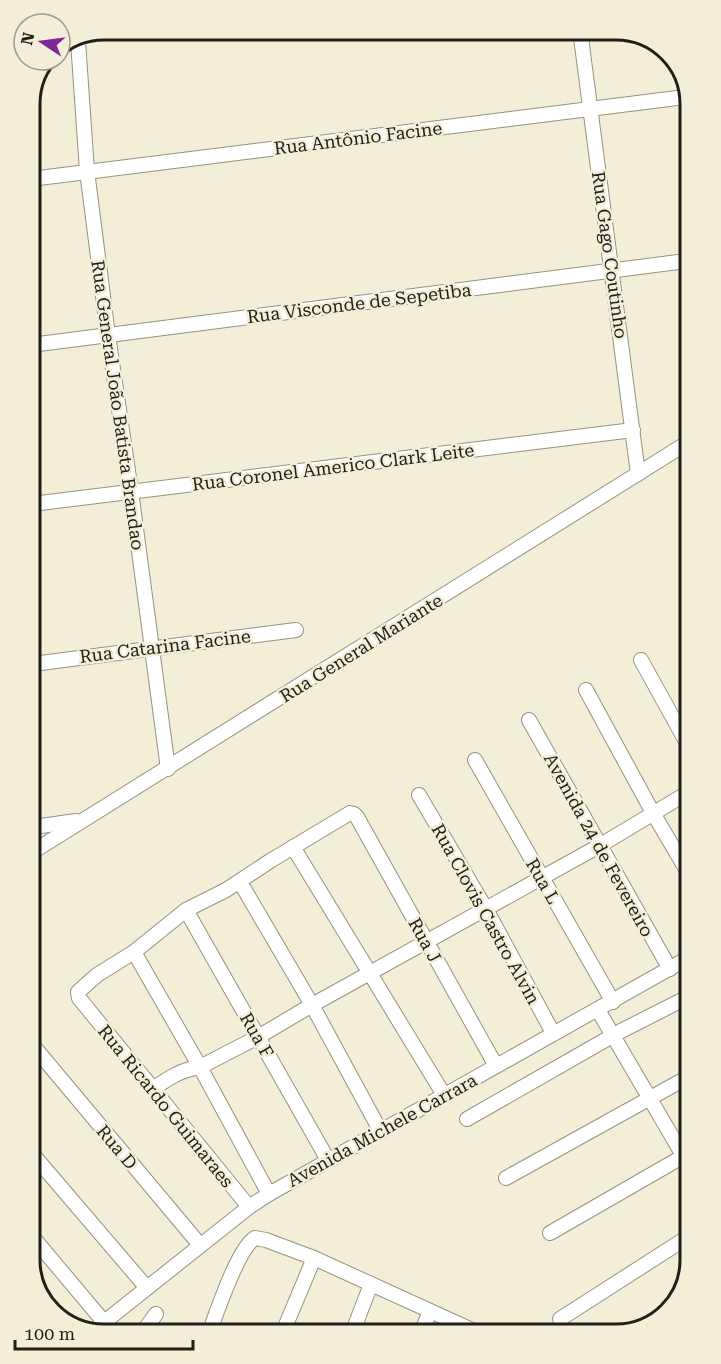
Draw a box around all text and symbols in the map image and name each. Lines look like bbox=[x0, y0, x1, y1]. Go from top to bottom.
north arrow bbox=[12, 12, 72, 72]
text: N bbox=[17, 31, 39, 47]
street label: Rua Antônio Facine bbox=[273, 117, 443, 159]
street label: Rua Gago Coutinho bbox=[588, 170, 632, 340]
street label: Rua General João Batista Brandao bbox=[87, 259, 149, 551]
street label: Rua Visconde de Sepetiba bbox=[246, 279, 473, 327]
street label: Rua Coronel Americo Clark Leite bbox=[191, 439, 475, 495]
street label: Rua General Mariante bbox=[276, 589, 446, 707]
street label: Rua Catarina Facine bbox=[78, 625, 252, 667]
street label: Avenida 24 de Fevereiro bbox=[540, 750, 658, 940]
street label: Rua Clovis Castro Alvin bbox=[428, 820, 545, 1008]
street label: Rua L bbox=[522, 855, 564, 907]
street label: Rua J bbox=[404, 914, 446, 966]
street label: Rua F bbox=[236, 1009, 278, 1061]
street label: Rua Ricardo Guimaraes bbox=[94, 1021, 238, 1191]
street label: Avenida Michele Carrara bbox=[284, 1069, 481, 1191]
street label: Rua D bbox=[92, 1120, 142, 1174]
scale bar bbox=[15, 1313, 194, 1351]
text: 100 m bbox=[24, 1323, 75, 1344]

